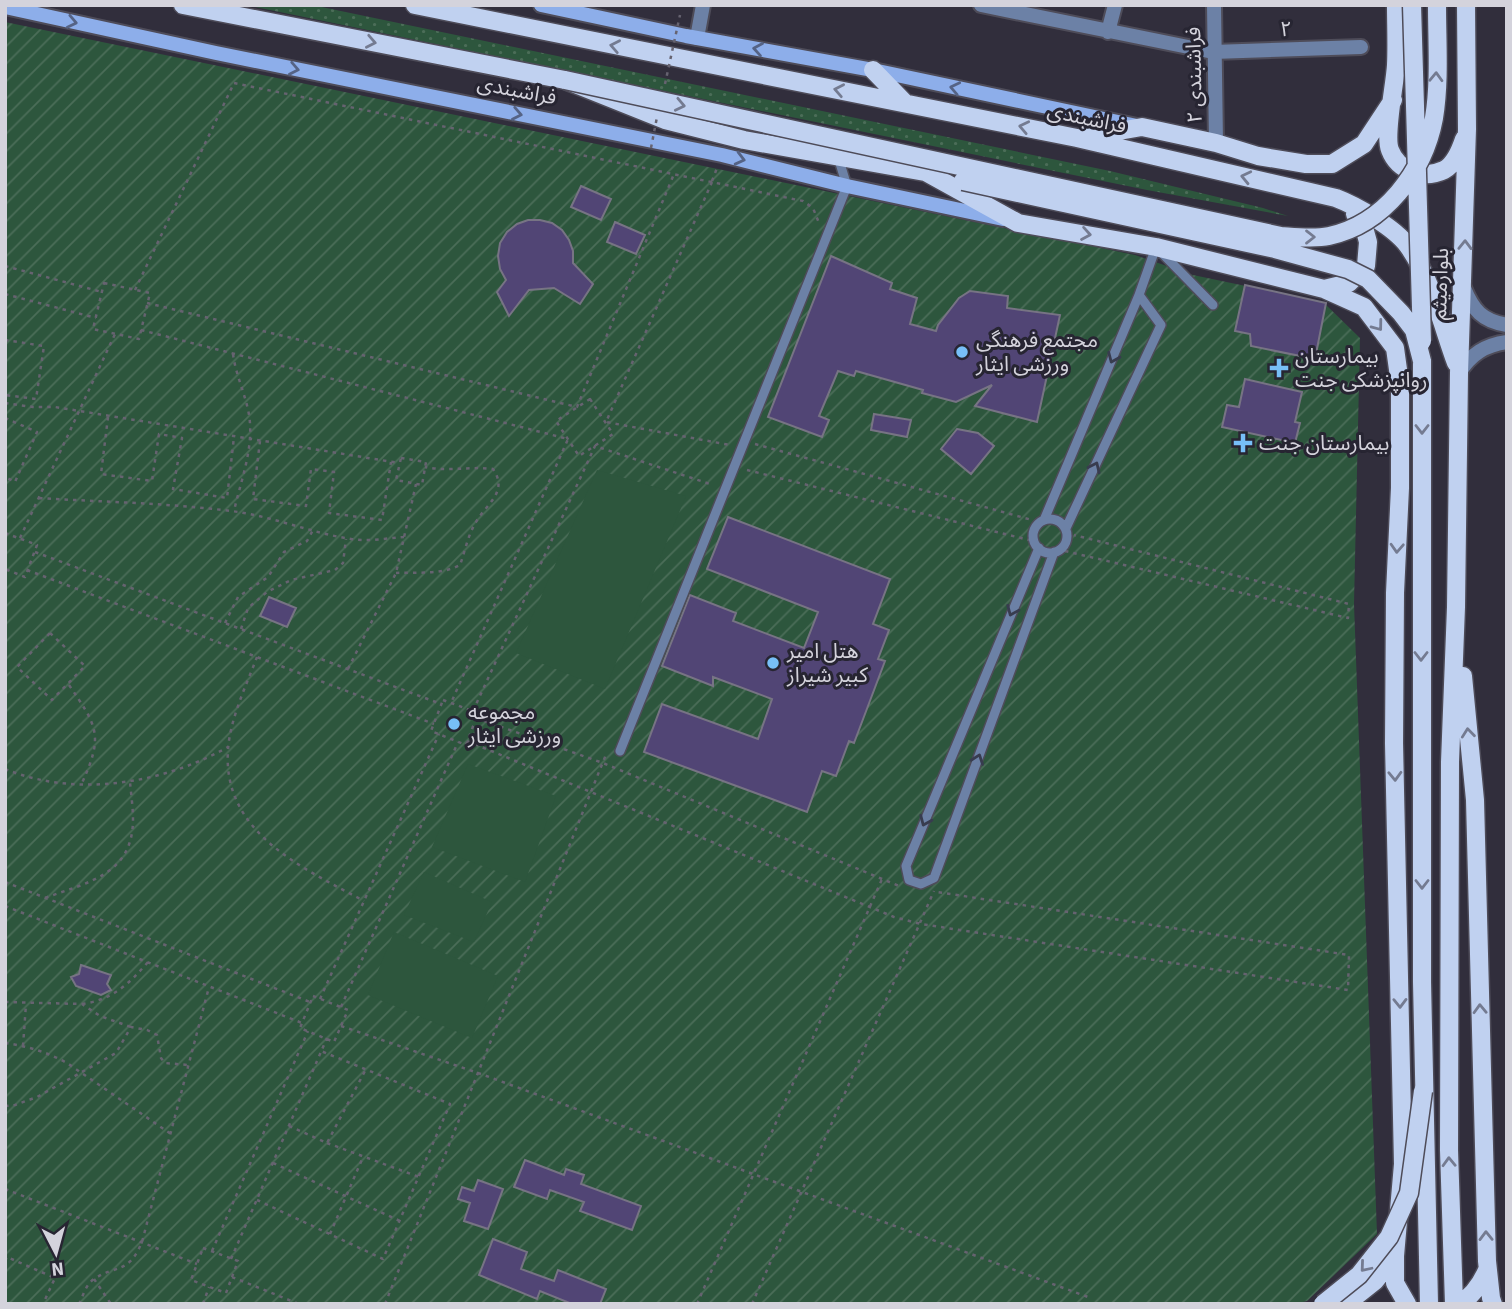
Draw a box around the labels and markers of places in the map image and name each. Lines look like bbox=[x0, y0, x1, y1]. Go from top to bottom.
place label: مجتمع فرهنگی ورزشی ایثار bbox=[975, 325, 1098, 379]
place label: بیمارستان روانپزشکی جنت bbox=[1295, 341, 1428, 395]
marker: مجتمع فرهنگی ورزشی ایثار bbox=[954, 344, 970, 360]
marker: بیمارستان روانپزشکی جنت bbox=[1269, 358, 1289, 378]
place label: بیمارستان جنت bbox=[1259, 428, 1389, 458]
marker: بیمارستان جنت bbox=[1233, 433, 1253, 453]
place label: هتل امیر کبیر شیراز bbox=[786, 636, 868, 690]
marker: هتل امیر کبیر شیراز bbox=[765, 655, 781, 671]
place label: مجموعه ورزشی ایثار bbox=[467, 697, 561, 751]
marker: مجموعه ورزشی ایثار bbox=[446, 716, 462, 732]

